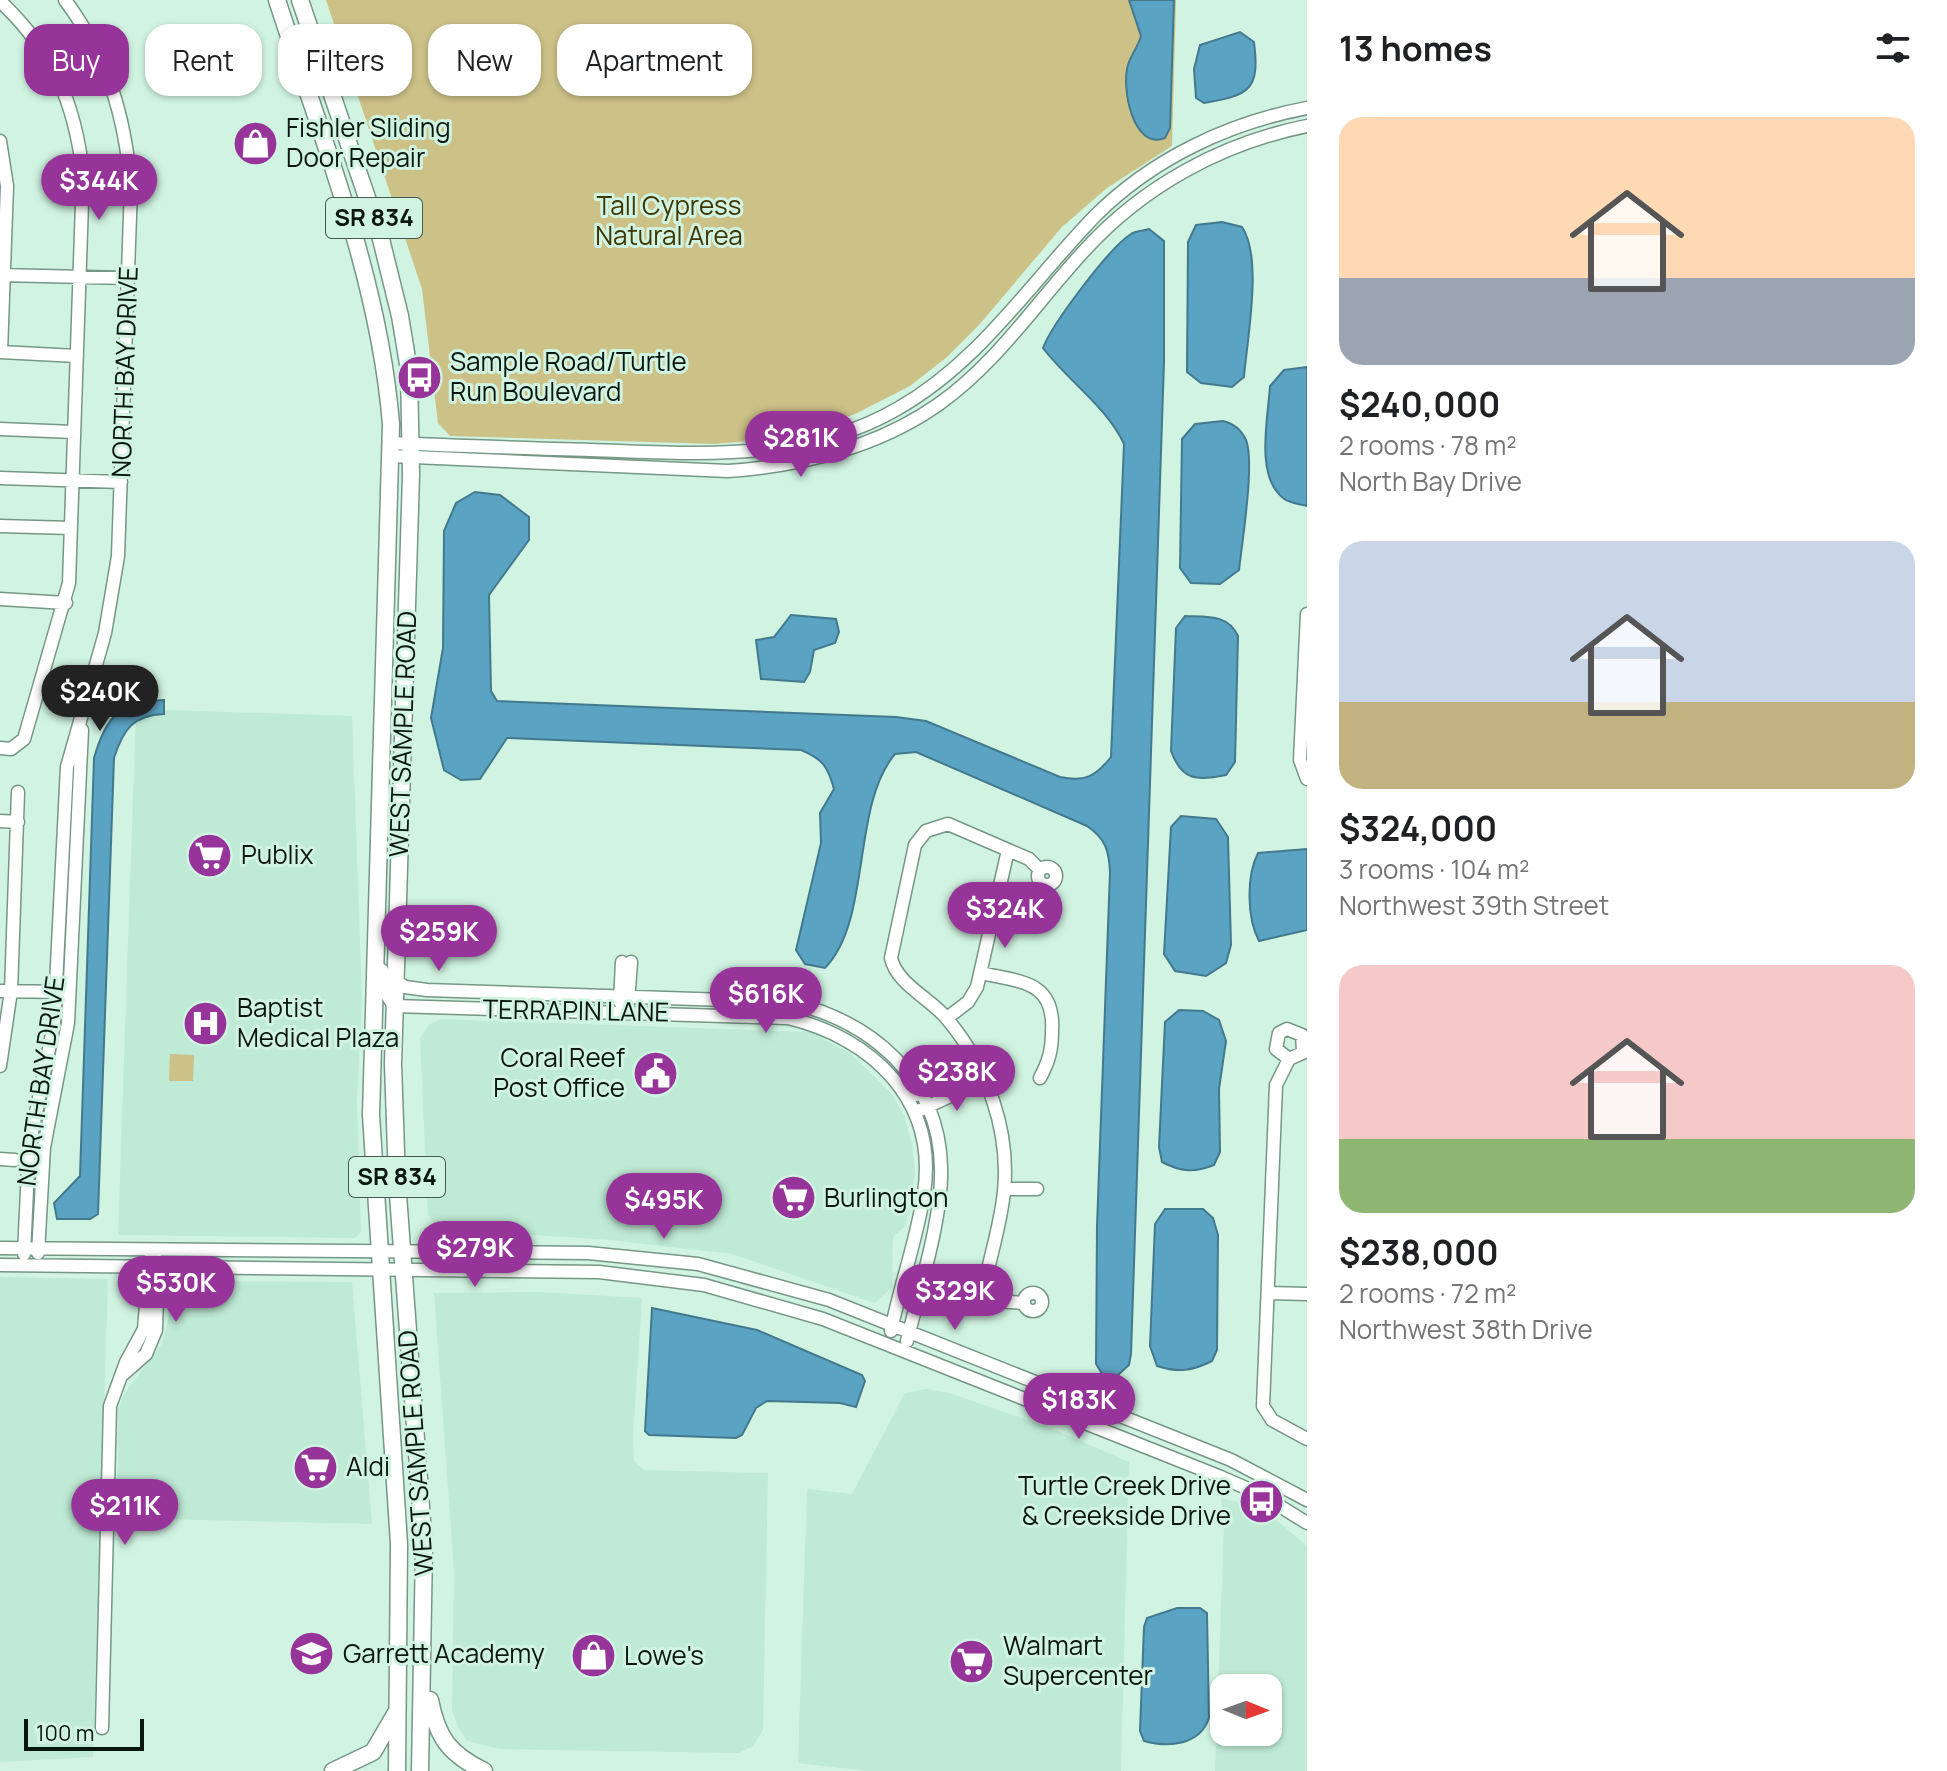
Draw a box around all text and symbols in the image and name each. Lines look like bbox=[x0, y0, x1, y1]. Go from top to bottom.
chip: Buy bbox=[24, 24, 129, 96]
chip: Rent bbox=[145, 24, 262, 96]
chip: Filters bbox=[278, 24, 412, 96]
chip: New bbox=[428, 24, 541, 96]
chip: Apartment bbox=[557, 24, 752, 96]
text: 13 homes bbox=[1339, 25, 1492, 71]
icon: filters bbox=[1871, 26, 1915, 70]
place label: Fishler Sliding Door Repair bbox=[286, 109, 451, 175]
shop icon: Fishler Sliding Door Repair bbox=[231, 119, 279, 167]
pin: $344K bbox=[43, 154, 155, 222]
text: $344K bbox=[59, 162, 139, 198]
icon: home bbox=[1555, 169, 1699, 313]
park label: Tall Cypress Natural Area bbox=[595, 187, 743, 253]
road number: SR 834 bbox=[326, 198, 422, 238]
street label: NORTH BAY DRIVE bbox=[102, 266, 146, 478]
place label: Sample Road/Turtle Run Boulevard bbox=[450, 343, 687, 409]
bus stop icon: Sample Road/Turtle Run Boulevard bbox=[395, 353, 443, 401]
text: $240,000 bbox=[1339, 381, 1500, 427]
pin: $281K bbox=[745, 411, 857, 479]
text: $281K bbox=[763, 419, 839, 455]
text: 2 rooms · 78 m² bbox=[1339, 427, 1517, 463]
text: North Bay Drive bbox=[1339, 463, 1522, 499]
icon: home bbox=[1555, 593, 1699, 737]
street label: WEST SAMPLE ROAD bbox=[380, 610, 424, 858]
pin: $240K bbox=[44, 665, 156, 733]
text: $240K bbox=[59, 673, 141, 709]
text: $324,000 bbox=[1339, 805, 1497, 851]
supermarket icon: Publix bbox=[186, 831, 234, 879]
place label: Publix bbox=[241, 836, 314, 872]
text: 3 rooms · 104 m² bbox=[1339, 851, 1529, 887]
pin: $324K bbox=[949, 882, 1061, 950]
text: Northwest 39th Street bbox=[1339, 887, 1609, 923]
text: $324K bbox=[965, 890, 1045, 926]
pin: $259K bbox=[383, 905, 495, 973]
text: $259K bbox=[399, 913, 479, 949]
pin: $616K bbox=[710, 967, 822, 1035]
street label: NORTH BAY DRIVE bbox=[7, 974, 73, 1188]
text: $616K bbox=[728, 975, 804, 1011]
place label: Baptist Medical Plaza bbox=[237, 989, 399, 1055]
street label: TERRAPIN LANE bbox=[482, 990, 670, 1030]
hospital icon: Baptist Medical Plaza bbox=[182, 999, 230, 1047]
icon: home bbox=[1555, 1017, 1699, 1161]
place label: Coral Reef Post Office bbox=[493, 1039, 625, 1105]
pin: $238K bbox=[901, 1045, 1013, 1113]
public building icon: Coral Reef Post Office bbox=[632, 1049, 680, 1097]
text: $238K bbox=[917, 1053, 997, 1089]
road number: SR 834 bbox=[349, 1157, 445, 1197]
pin: $495K bbox=[608, 1173, 720, 1241]
supermarket icon: Burlington bbox=[769, 1174, 817, 1222]
place label: Burlington bbox=[824, 1179, 948, 1215]
text: $495K bbox=[624, 1181, 704, 1217]
pin: $279K bbox=[419, 1221, 531, 1289]
text: $279K bbox=[436, 1229, 514, 1265]
text: $238,000 bbox=[1339, 1229, 1499, 1275]
pin: $530K bbox=[120, 1256, 232, 1324]
text: $530K bbox=[136, 1264, 216, 1300]
pin: $329K bbox=[899, 1264, 1011, 1332]
text: $329K bbox=[915, 1272, 995, 1308]
text: 2 rooms · 72 m² bbox=[1339, 1275, 1516, 1311]
text: Northwest 38th Drive bbox=[1339, 1311, 1593, 1347]
street label: WEST SAMPLE ROAD bbox=[388, 1329, 442, 1577]
pin: $183K bbox=[1023, 1373, 1135, 1441]
text: $183K bbox=[1041, 1381, 1117, 1417]
supermarket icon: Aldi bbox=[291, 1443, 339, 1491]
place label: Aldi bbox=[346, 1448, 390, 1484]
place label: Turtle Creek Drive & Creekside Drive bbox=[1018, 1467, 1231, 1533]
bus stop icon: Turtle Creek Drive & Creekside Drive bbox=[1238, 1477, 1286, 1525]
pin: $211K bbox=[69, 1479, 181, 1547]
text: $211K bbox=[89, 1487, 161, 1523]
place label: Walmart Supercenter bbox=[1003, 1627, 1153, 1693]
school or university icon: Garrett Academy bbox=[288, 1630, 336, 1678]
shop icon: Lowe's bbox=[569, 1632, 617, 1680]
place label: Garrett Academy bbox=[343, 1635, 545, 1671]
place label: Lowe's bbox=[624, 1637, 704, 1673]
supermarket icon: Walmart Supercenter bbox=[948, 1637, 996, 1685]
north arrow bbox=[1210, 1674, 1282, 1746]
map controls bbox=[1210, 1674, 1282, 1746]
scale bar bbox=[24, 1715, 144, 1751]
text: 100 m bbox=[36, 1718, 94, 1748]

